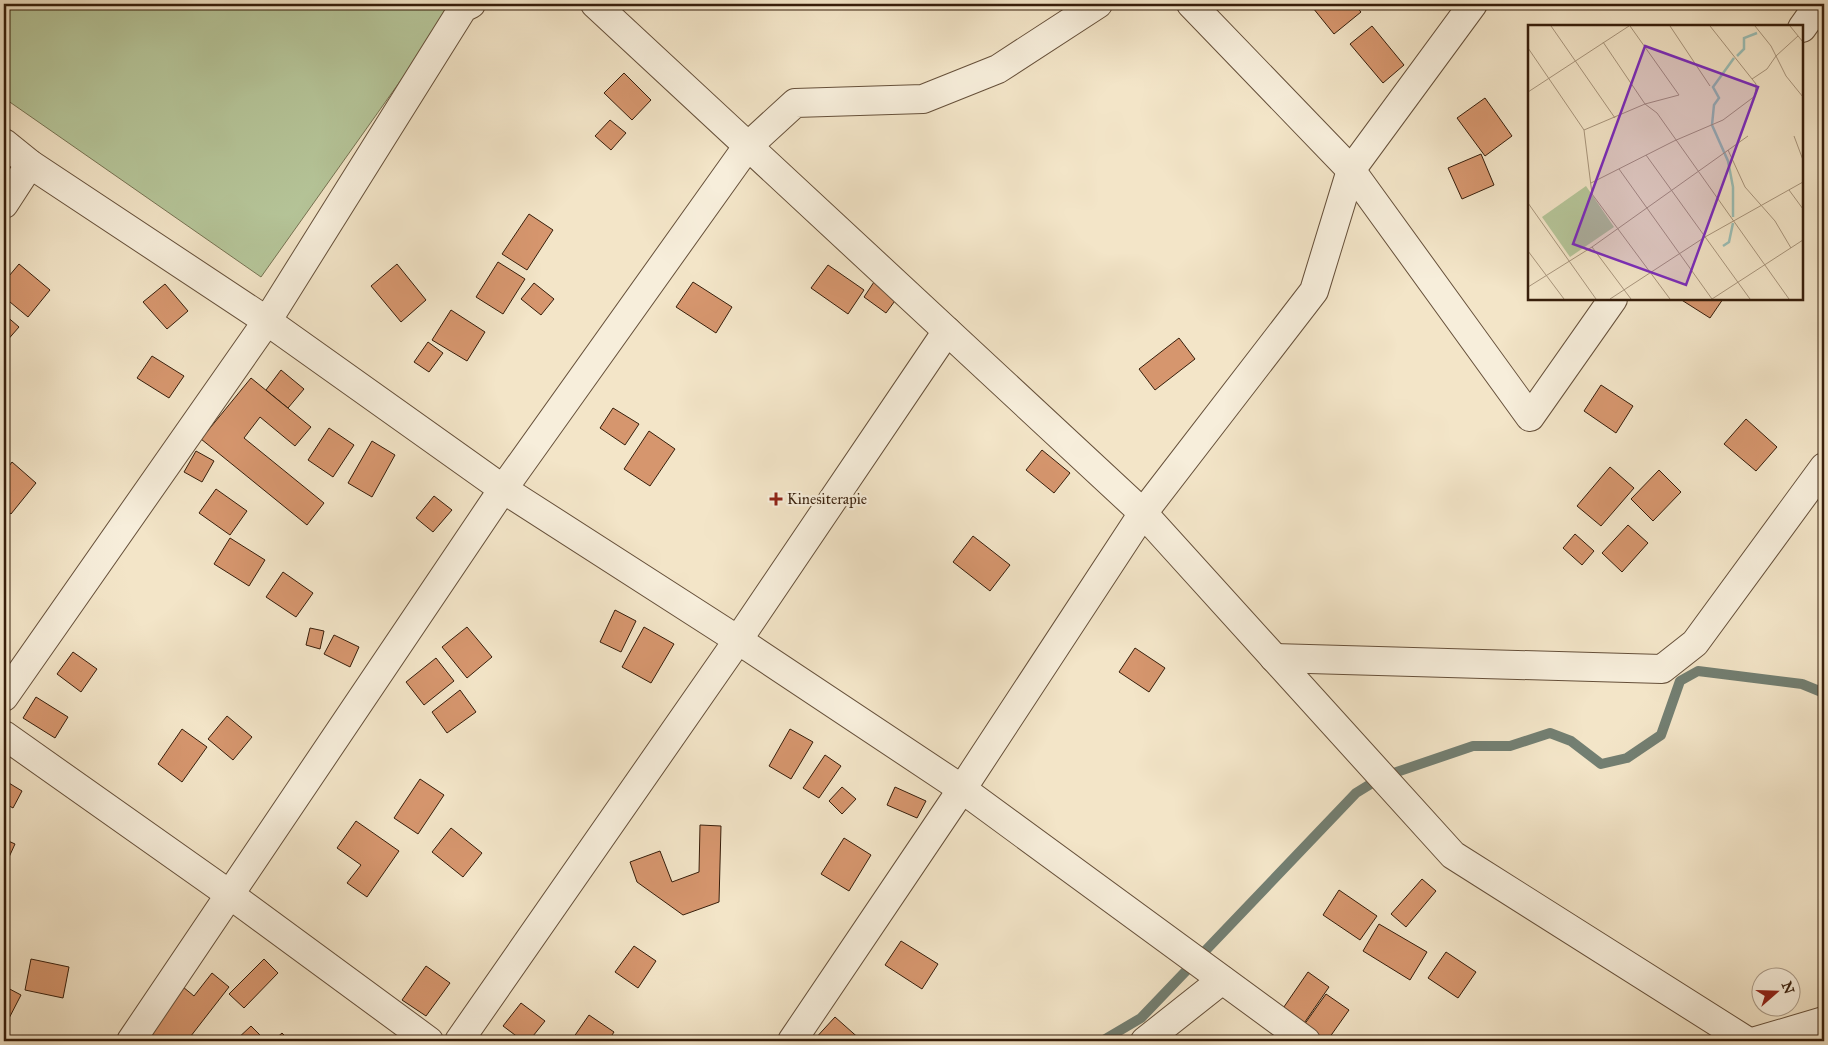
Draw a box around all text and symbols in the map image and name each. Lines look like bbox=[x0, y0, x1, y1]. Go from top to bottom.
inset map bbox=[1528, 25, 1803, 300]
place label: Kinesiterapie bbox=[787, 490, 867, 508]
marker: Kinesiterapie bbox=[769, 492, 783, 506]
north arrow bbox=[1750, 968, 1800, 1018]
text: N bbox=[1778, 979, 1798, 996]

